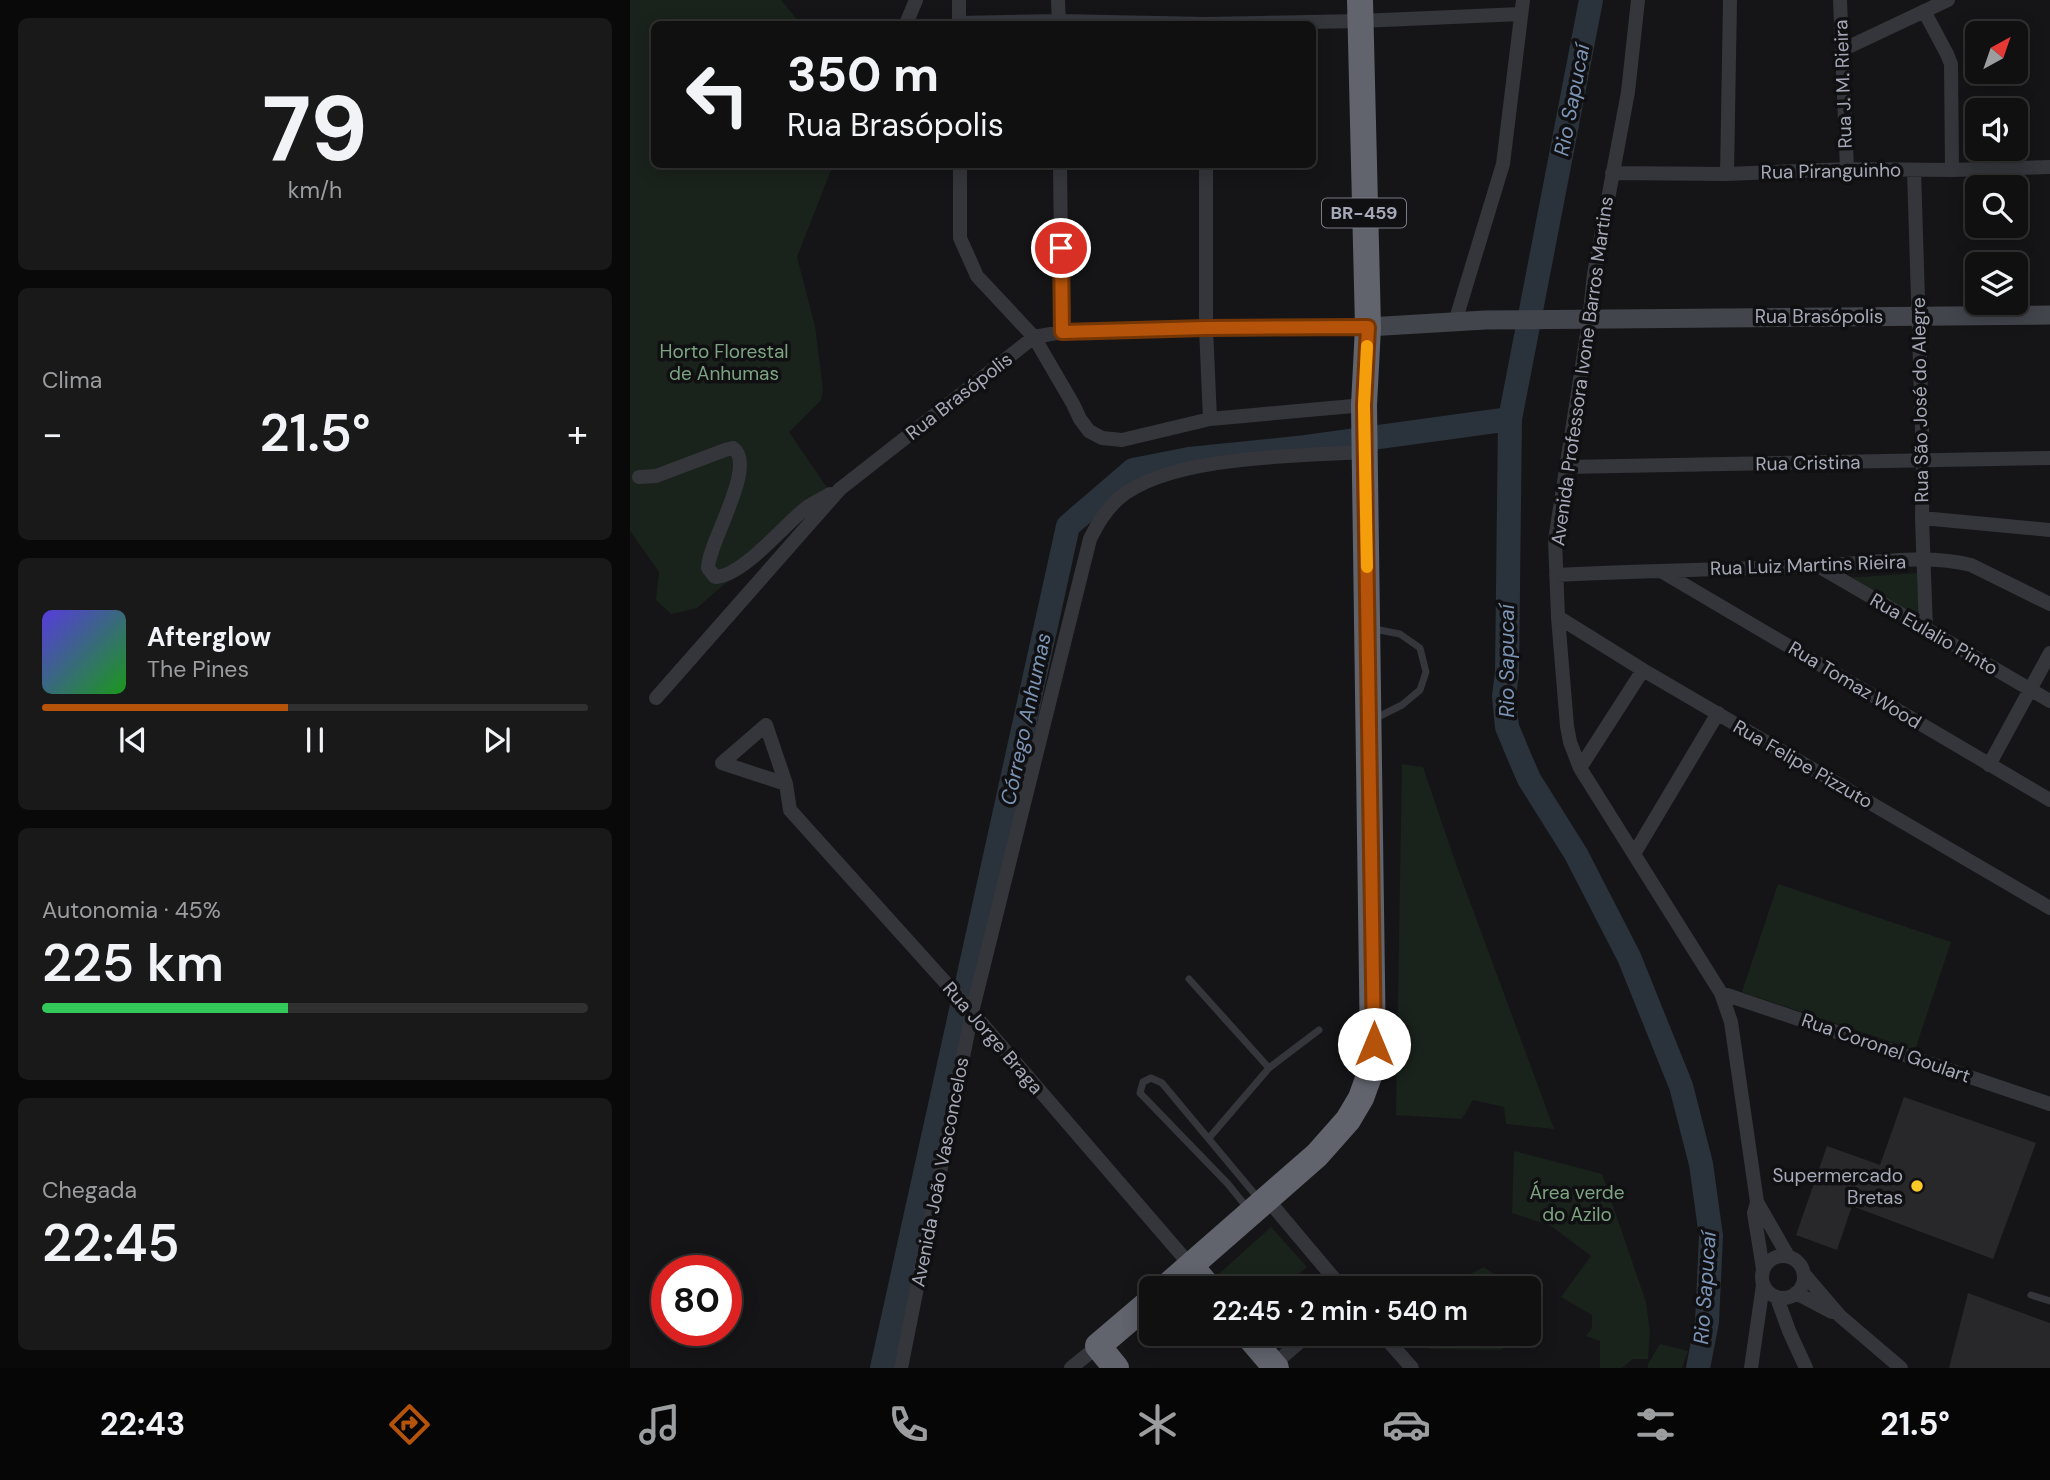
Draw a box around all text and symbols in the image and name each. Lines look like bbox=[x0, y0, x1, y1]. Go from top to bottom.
street label: Rua J. M. Rieira bbox=[1828, 19, 1858, 149]
north arrow bbox=[1965, 21, 2028, 84]
map controls bbox=[1965, 21, 2028, 315]
water label: Rio Sapucaí bbox=[1547, 39, 1597, 158]
text: 350 m bbox=[787, 42, 939, 106]
icon: left bbox=[672, 49, 763, 140]
text: 79 bbox=[262, 70, 368, 188]
button: sound bbox=[1965, 98, 2028, 161]
text: Rua Brasópolis bbox=[787, 104, 1004, 146]
street label: Rua Piranguinho bbox=[1761, 157, 1901, 185]
text: km/h bbox=[288, 175, 342, 205]
button: search bbox=[1965, 175, 2028, 238]
street label: Avenida Professora Ivone Barros Martins bbox=[1545, 195, 1619, 547]
road number: BR-459 bbox=[1322, 198, 1406, 228]
pin bbox=[1031, 218, 1091, 278]
icon: arrive bbox=[1042, 229, 1080, 267]
button: layers bbox=[1965, 252, 2028, 315]
street label: Rua São José do Alegre bbox=[1906, 297, 1934, 503]
street label: Rua Brasópolis bbox=[1755, 304, 1883, 329]
park label: Horto Florestal de Anhumas bbox=[659, 339, 789, 386]
street label: Rua Brasópolis bbox=[901, 347, 1017, 445]
text: Clima bbox=[42, 365, 102, 395]
text: 21.5° bbox=[259, 399, 371, 467]
text: − bbox=[42, 409, 63, 459]
text: + bbox=[567, 409, 588, 459]
street label: Rua Cristina bbox=[1755, 450, 1861, 476]
street label: Rua Luiz Martins Rieira bbox=[1710, 549, 1906, 581]
street label: Rua Eulalio Pinto bbox=[1865, 587, 2003, 681]
water label: Rio Sapucaí bbox=[1493, 602, 1521, 718]
text: Afterglow bbox=[147, 620, 271, 654]
water label: Córrego Anhumas bbox=[994, 630, 1058, 808]
street label: Rua Tomaz Wood bbox=[1784, 635, 1926, 735]
text: The Pines bbox=[147, 654, 249, 684]
street label: Rua Felipe Pizzuto bbox=[1729, 714, 1877, 814]
icon: previous bbox=[114, 721, 152, 759]
icon: pause bbox=[296, 721, 334, 759]
icon: next bbox=[478, 721, 516, 759]
text: Autonomia · 45% bbox=[42, 895, 221, 925]
text: 225 km bbox=[42, 929, 224, 997]
street label: Rua Jorge Braga bbox=[937, 977, 1049, 1099]
position arrow bbox=[1337, 1007, 1411, 1081]
street label: Rua Coronel Goulart bbox=[1798, 1007, 1974, 1089]
street label: Avenida João Vasconcelos bbox=[905, 1055, 975, 1289]
place label: Supermercado Bretas bbox=[1773, 1163, 1903, 1210]
text: Chegada bbox=[42, 1175, 137, 1205]
marker: Supermercado Bretas bbox=[1909, 1178, 1925, 1194]
park label: Área verde do Azilo bbox=[1529, 1180, 1625, 1227]
text: 22:45 bbox=[42, 1209, 180, 1277]
water label: Rio Sapucaí bbox=[1687, 1228, 1723, 1346]
speed limit sign: 80 bbox=[651, 1255, 742, 1346]
text: 22:45 · 2 min · 540 m bbox=[1212, 1294, 1468, 1328]
icon: directions bbox=[385, 1400, 434, 1449]
icon: music bbox=[635, 1400, 684, 1449]
icon: phone bbox=[884, 1400, 933, 1449]
icon: climate bbox=[1133, 1400, 1182, 1449]
icon: car bbox=[1382, 1400, 1431, 1449]
icon: filters bbox=[1631, 1400, 1680, 1449]
text: 22:43 bbox=[100, 1403, 185, 1445]
text: 21.5° bbox=[1880, 1403, 1950, 1445]

